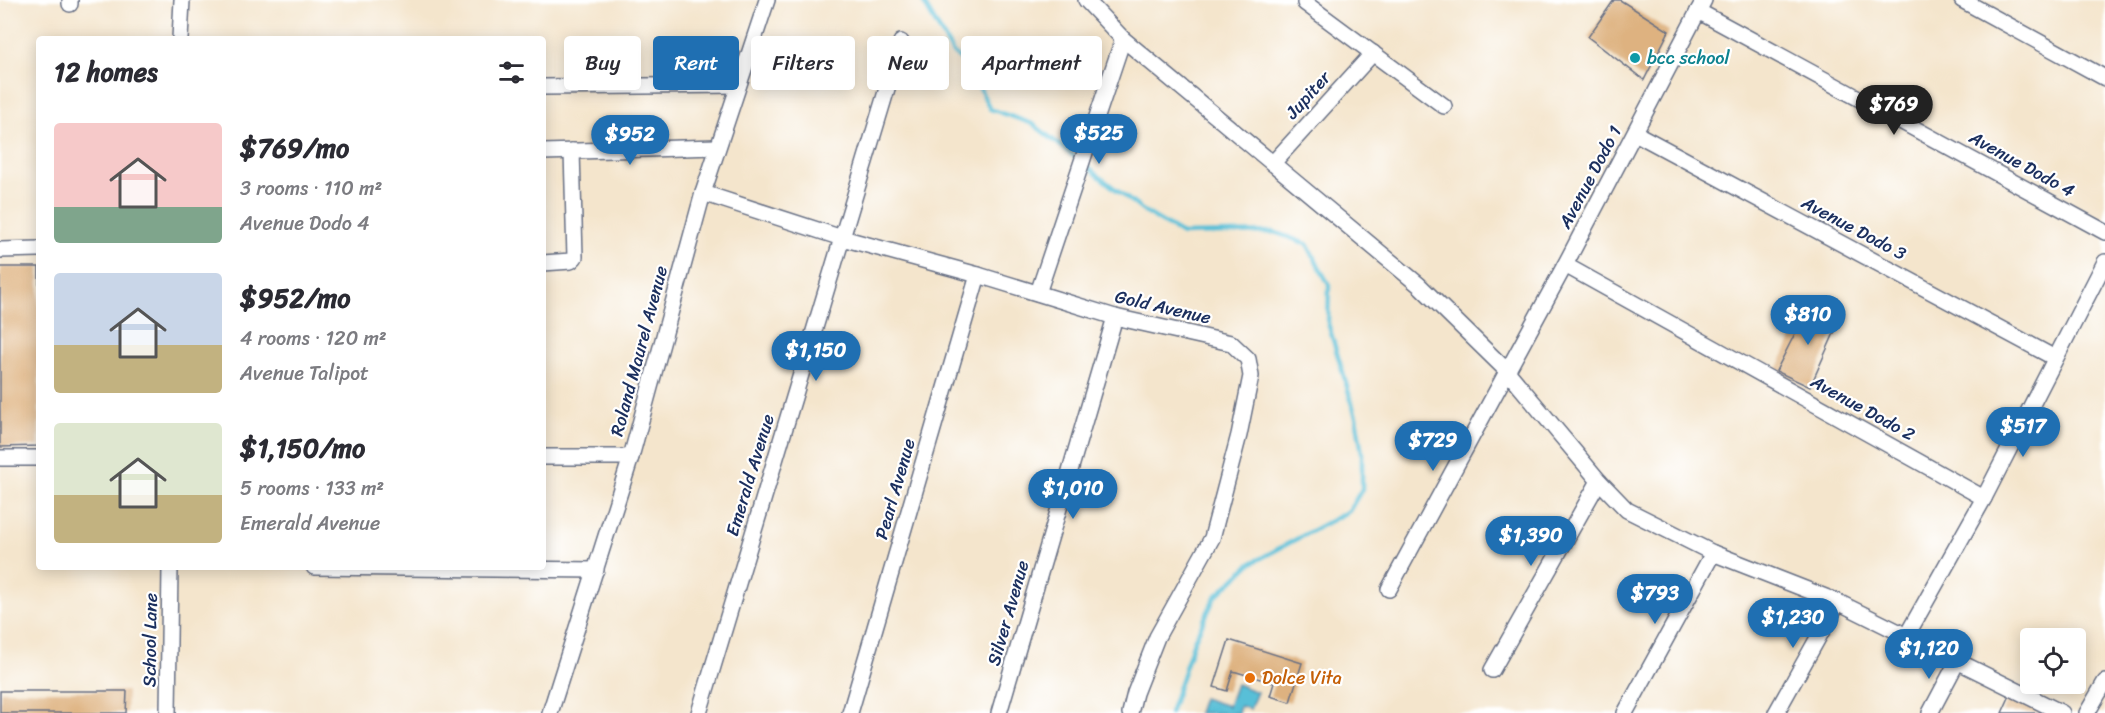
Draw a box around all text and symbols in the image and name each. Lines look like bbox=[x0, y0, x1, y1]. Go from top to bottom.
chip: Buy bbox=[564, 36, 641, 90]
chip: Rent bbox=[653, 36, 739, 90]
chip: Filters bbox=[751, 36, 855, 90]
chip: New bbox=[867, 36, 949, 90]
chip: Apartment bbox=[961, 36, 1102, 90]
place label: bcc school bbox=[1647, 42, 1731, 74]
text: 12 homes bbox=[54, 49, 158, 95]
marker: bcc school bbox=[1628, 51, 1642, 65]
icon: filters bbox=[495, 56, 528, 89]
street label: Jupiter bbox=[1277, 62, 1340, 127]
pin: $769 bbox=[1858, 85, 1930, 136]
text: $769 bbox=[1870, 87, 1918, 122]
pin: $525 bbox=[1063, 114, 1135, 165]
pin: $952 bbox=[594, 115, 666, 166]
text: $525 bbox=[1074, 116, 1124, 151]
text: $952 bbox=[605, 117, 655, 152]
street label: Avenue Dodo 1 bbox=[1549, 119, 1631, 235]
street label: Avenue Dodo 4 bbox=[1962, 121, 2081, 206]
text: $769/mo bbox=[240, 125, 349, 171]
icon: home bbox=[102, 147, 174, 219]
text: 3 rooms · 110 m² bbox=[240, 171, 382, 206]
street label: Avenue Dodo 3 bbox=[1795, 186, 1912, 269]
text: Avenue Dodo 4 bbox=[240, 206, 370, 241]
street label: Roland Maurel Avenue bbox=[601, 262, 677, 440]
text: $952/mo bbox=[240, 275, 350, 321]
street label: Gold Avenue bbox=[1112, 280, 1214, 334]
pin: $810 bbox=[1772, 295, 1844, 346]
icon: home bbox=[102, 297, 174, 369]
text: $810 bbox=[1785, 297, 1831, 332]
text: 4 rooms · 120 m² bbox=[240, 321, 387, 356]
pin: $1,150 bbox=[767, 331, 865, 382]
text: $1,150 bbox=[786, 333, 846, 368]
text: Avenue Talipot bbox=[240, 356, 369, 391]
street label: Avenue Dodo 2 bbox=[1804, 365, 1921, 450]
pin: $517 bbox=[1987, 407, 2059, 458]
text: $517 bbox=[2000, 409, 2046, 444]
street label: Emerald Avenue bbox=[716, 410, 784, 540]
pin: $729 bbox=[1397, 421, 1469, 472]
text: $729 bbox=[1409, 423, 1457, 458]
text: $1,150/mo bbox=[240, 425, 365, 471]
street label: Pearl Avenue bbox=[865, 435, 925, 543]
icon: home bbox=[102, 447, 174, 519]
pin: $1,010 bbox=[1024, 469, 1122, 520]
text: 5 rooms · 133 m² bbox=[240, 471, 384, 506]
text: $1,010 bbox=[1042, 471, 1104, 506]
text: Emerald Avenue bbox=[240, 506, 380, 541]
pin: $1,390 bbox=[1482, 516, 1580, 567]
text: $1,390 bbox=[1499, 518, 1563, 553]
street label: Silver Avenue bbox=[978, 556, 1038, 670]
pin: $793 bbox=[1619, 574, 1691, 625]
text: $793 bbox=[1631, 576, 1679, 611]
street label: School Lane bbox=[133, 593, 167, 687]
pin: $1,230 bbox=[1744, 598, 1842, 649]
text: $1,230 bbox=[1762, 600, 1824, 635]
map controls bbox=[2020, 628, 2086, 694]
button: locate bbox=[2020, 628, 2086, 694]
pin: $1,120 bbox=[1880, 629, 1978, 680]
text: $1,120 bbox=[1899, 631, 1959, 666]
place label: Dolce Vita bbox=[1262, 662, 1342, 694]
marker: Dolce Vita bbox=[1243, 671, 1257, 685]

